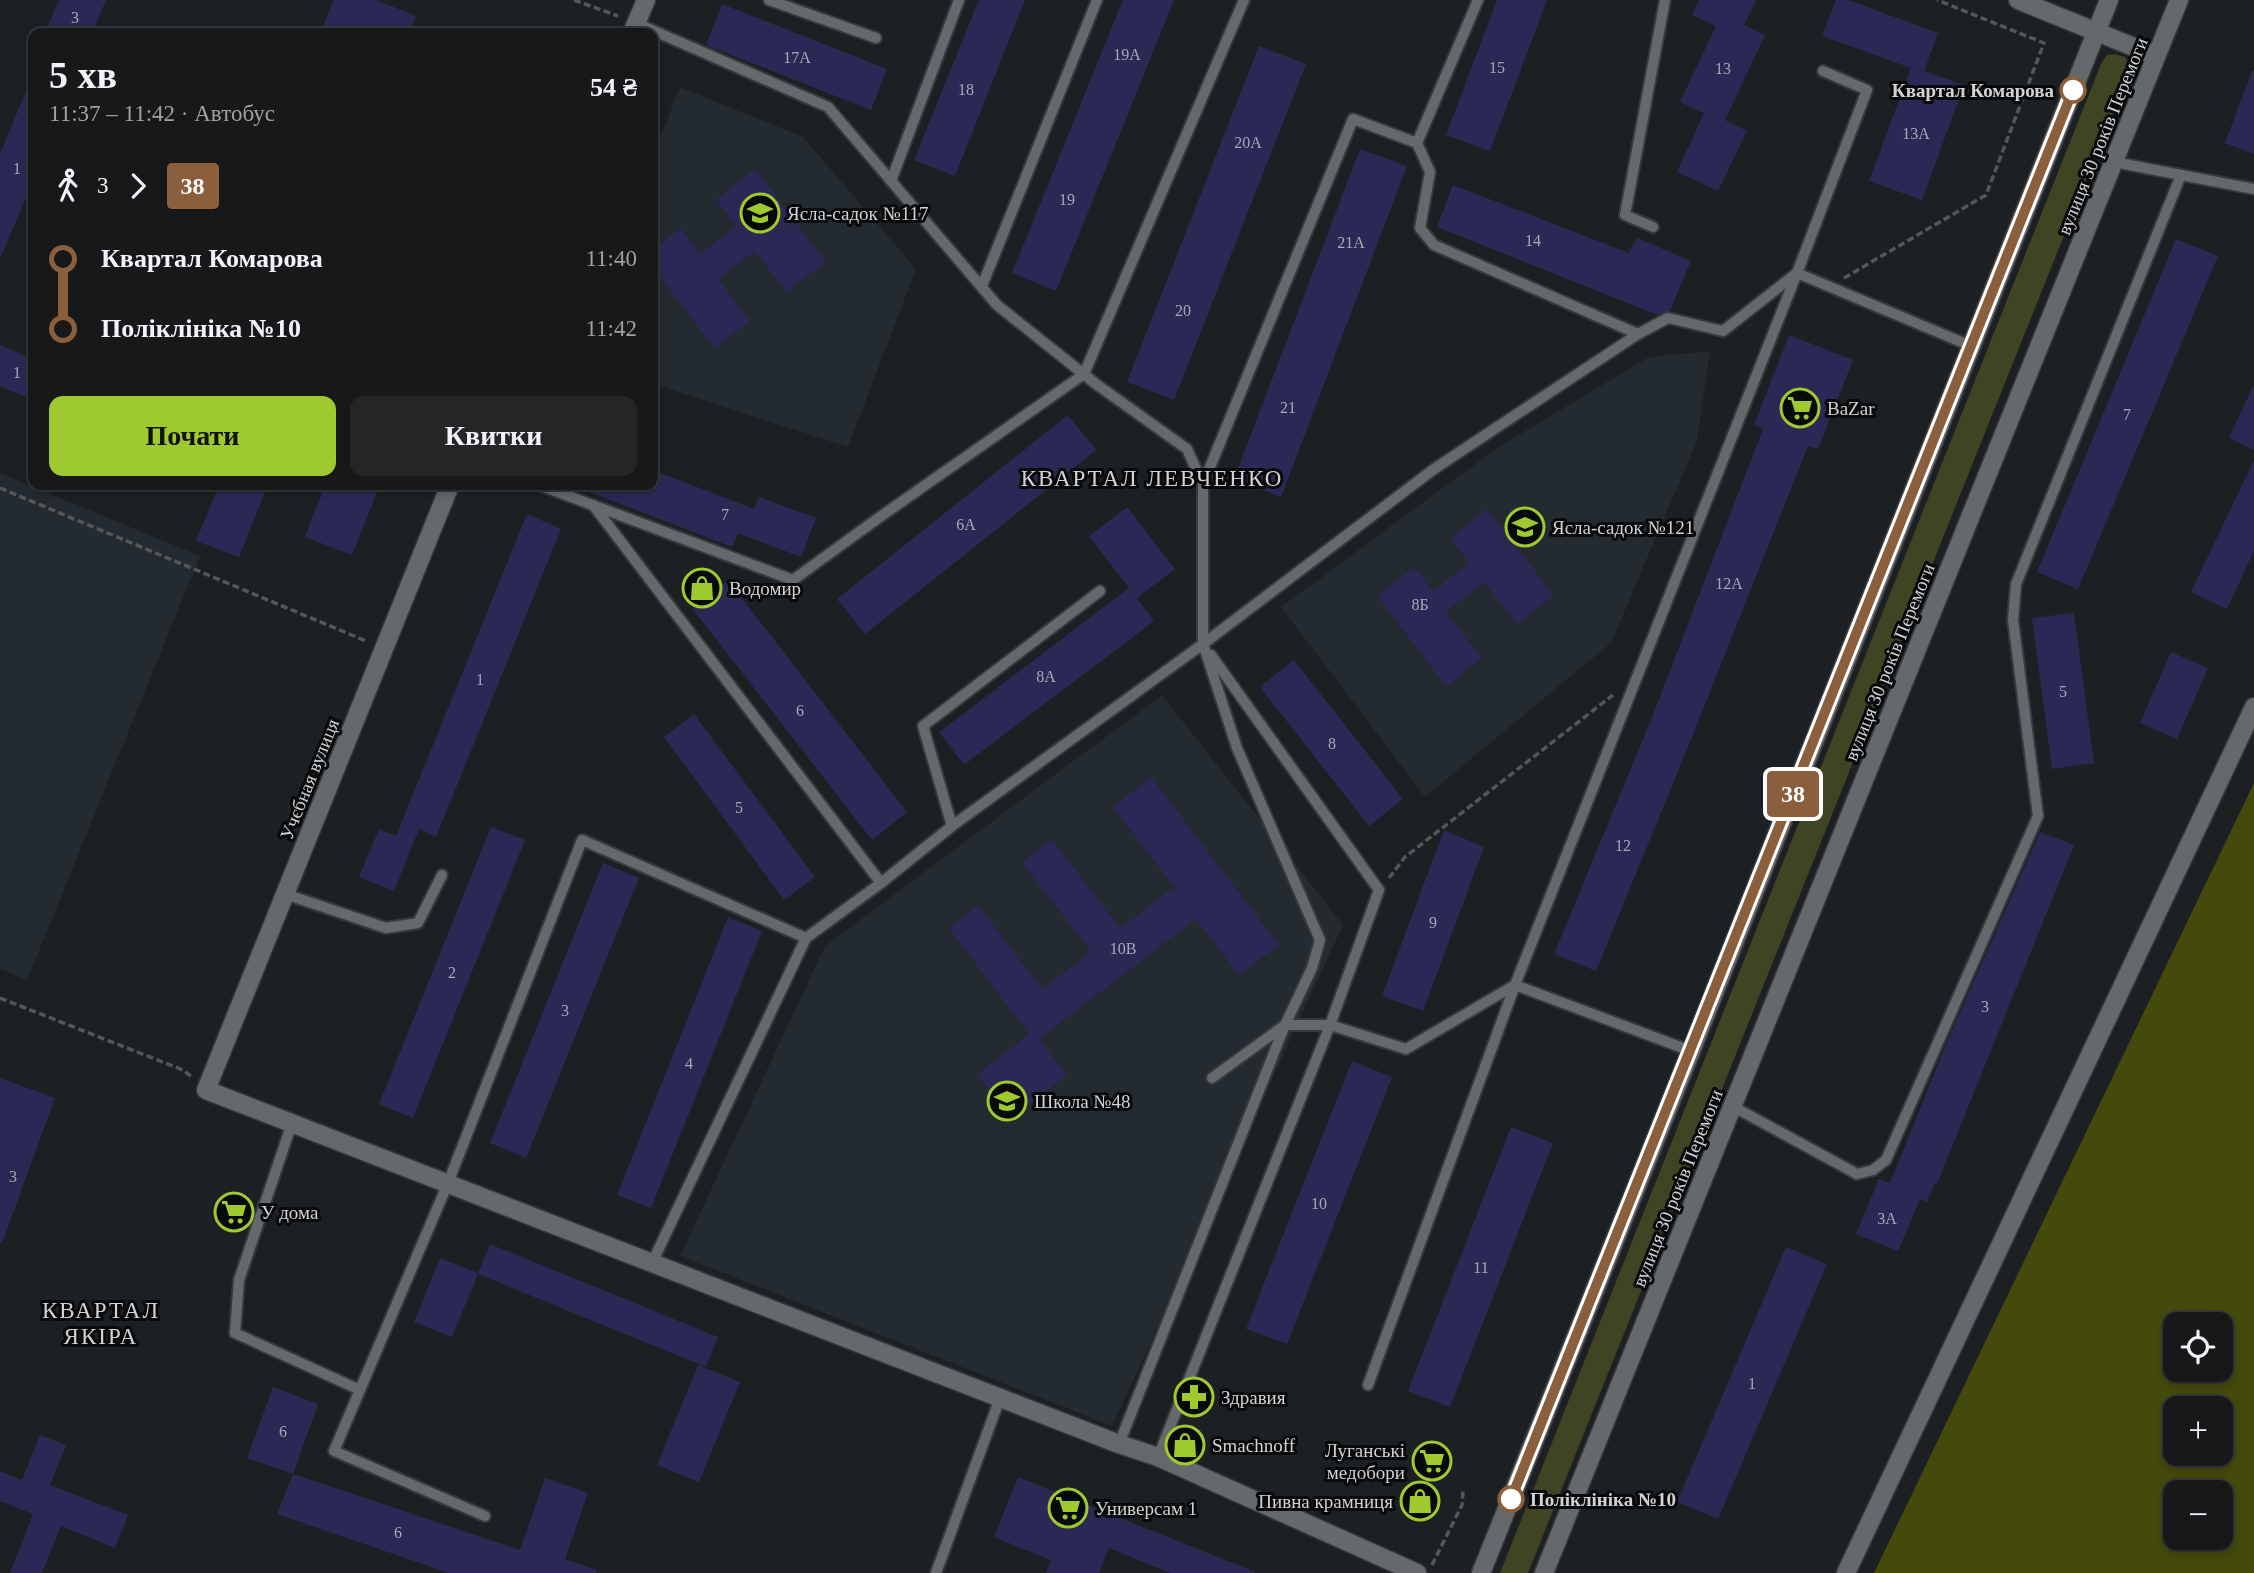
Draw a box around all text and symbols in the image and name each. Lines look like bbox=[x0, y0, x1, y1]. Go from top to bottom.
house number: 3 bbox=[71, 9, 79, 26]
street label: вулиця 30 років Перемоги bbox=[2053, 35, 2152, 238]
house number: 19А bbox=[1113, 46, 1141, 63]
house number: 17А bbox=[783, 49, 811, 66]
text: 5 хв bbox=[49, 54, 117, 96]
house number: 15 bbox=[1489, 59, 1505, 76]
house number: 13 bbox=[1715, 60, 1731, 77]
text: 54 ₴ bbox=[590, 73, 637, 102]
marker: Квартал Комарова bbox=[2060, 77, 2086, 103]
place label: Квартал Комарова bbox=[1892, 80, 2054, 101]
house number: 18 bbox=[958, 81, 974, 98]
text: 11:37 – 11:42 · Автобус bbox=[49, 101, 275, 126]
house number: 13А bbox=[1902, 125, 1930, 142]
house number: 20А bbox=[1234, 134, 1262, 151]
house number: 1 bbox=[13, 160, 21, 177]
icon: walk bbox=[49, 167, 87, 205]
icon: forward bbox=[119, 167, 157, 205]
text: 3 bbox=[97, 173, 109, 198]
text: 38 bbox=[181, 173, 205, 199]
house number: 19 bbox=[1059, 191, 1075, 208]
school or university icon: Ясла-садок №117 bbox=[739, 192, 781, 234]
place label: Ясла-садок №117 bbox=[787, 203, 929, 224]
house number: 14 bbox=[1525, 232, 1541, 249]
house number: 21А bbox=[1337, 234, 1365, 251]
text: Квартал Комарова bbox=[101, 244, 323, 273]
text: 11:40 bbox=[585, 246, 637, 271]
house number: 20 bbox=[1175, 302, 1191, 319]
text: Поліклініка №10 bbox=[101, 314, 301, 343]
text: 11:42 bbox=[585, 316, 637, 341]
house number: 1 bbox=[13, 364, 21, 381]
supermarket icon: BaZar bbox=[1779, 387, 1821, 429]
button: Почати bbox=[49, 396, 336, 476]
button: Квитки bbox=[350, 396, 637, 476]
place label: BaZar bbox=[1827, 398, 1875, 419]
house number: 21 bbox=[1280, 399, 1296, 416]
house number: 7 bbox=[2123, 406, 2131, 423]
district label: КВАРТАЛ ЛЕВЧЕНКО bbox=[1021, 466, 1283, 491]
house number: 7 bbox=[721, 506, 729, 523]
school or university icon: Ясла-садок №121 bbox=[1504, 506, 1546, 548]
house number: 6А bbox=[956, 516, 976, 533]
place label: Ясла-садок №121 bbox=[1552, 517, 1694, 538]
street label: вулиця 30 років Перемоги bbox=[1840, 561, 1939, 764]
shop icon: Водомир bbox=[681, 567, 723, 609]
house number: 12А bbox=[1715, 575, 1743, 592]
place label: Водомир bbox=[729, 578, 801, 599]
house number: 8Б bbox=[1411, 596, 1429, 613]
house number: 8А bbox=[1036, 668, 1056, 685]
house number: 1 bbox=[476, 671, 484, 688]
house number: 5 bbox=[2059, 683, 2067, 700]
house number: 6 bbox=[796, 702, 804, 719]
street label: Учєбная вулиця bbox=[276, 715, 343, 843]
house number: 8 bbox=[1328, 735, 1336, 752]
line badge: 38 bbox=[1762, 771, 1825, 817]
text: 38 bbox=[1781, 781, 1805, 807]
house number: 5 bbox=[735, 799, 743, 816]
house number: 12 bbox=[1615, 837, 1631, 854]
house number: 9 bbox=[1429, 914, 1437, 931]
house number: 10В bbox=[1110, 940, 1136, 957]
house number: 2 bbox=[448, 964, 456, 981]
house number: 3 bbox=[1981, 998, 1989, 1015]
house number: 3 bbox=[561, 1002, 569, 1019]
house number: 4 bbox=[685, 1055, 693, 1072]
school or university icon: Школа №48 bbox=[986, 1080, 1028, 1122]
street label: вулиця 30 років Перемоги bbox=[1628, 1087, 1727, 1290]
place label: Школа №48 bbox=[1034, 1091, 1130, 1112]
house number: 3 bbox=[9, 1168, 17, 1185]
supermarket icon: У дома bbox=[213, 1191, 255, 1233]
house number: 10 bbox=[1311, 1195, 1327, 1212]
place label: У дома bbox=[261, 1202, 319, 1223]
house number: 3А bbox=[1877, 1210, 1897, 1227]
house number: 11 bbox=[1473, 1259, 1489, 1276]
district label: КВАРТАЛ ЯКІРА bbox=[42, 1298, 160, 1349]
map controls bbox=[2163, 1312, 2233, 1550]
button: locate bbox=[2163, 1312, 2233, 1382]
house number: 1 bbox=[1748, 1375, 1756, 1392]
pharmacy icon: Здравия bbox=[1173, 1376, 1215, 1418]
place label: Здравия bbox=[1221, 1387, 1286, 1408]
button: + bbox=[2163, 1396, 2233, 1466]
house number: 6 bbox=[279, 1423, 287, 1440]
shop icon: Smachnoff bbox=[1164, 1424, 1206, 1466]
place label: Smachnoff bbox=[1212, 1435, 1296, 1456]
place label: Луганські медобори bbox=[1325, 1440, 1405, 1483]
supermarket icon: Луганські медобори bbox=[1411, 1440, 1453, 1482]
shop icon: Пивна крамниця bbox=[1399, 1480, 1441, 1522]
button: − bbox=[2163, 1480, 2233, 1550]
marker: Поліклініка №10 bbox=[1498, 1486, 1524, 1512]
supermarket icon: Универсам 1 bbox=[1047, 1487, 1089, 1529]
place label: Поліклініка №10 bbox=[1530, 1489, 1676, 1510]
place label: Пивна крамниця bbox=[1258, 1491, 1393, 1512]
place label: Универсам 1 bbox=[1095, 1498, 1197, 1519]
house number: 6 bbox=[394, 1524, 402, 1541]

